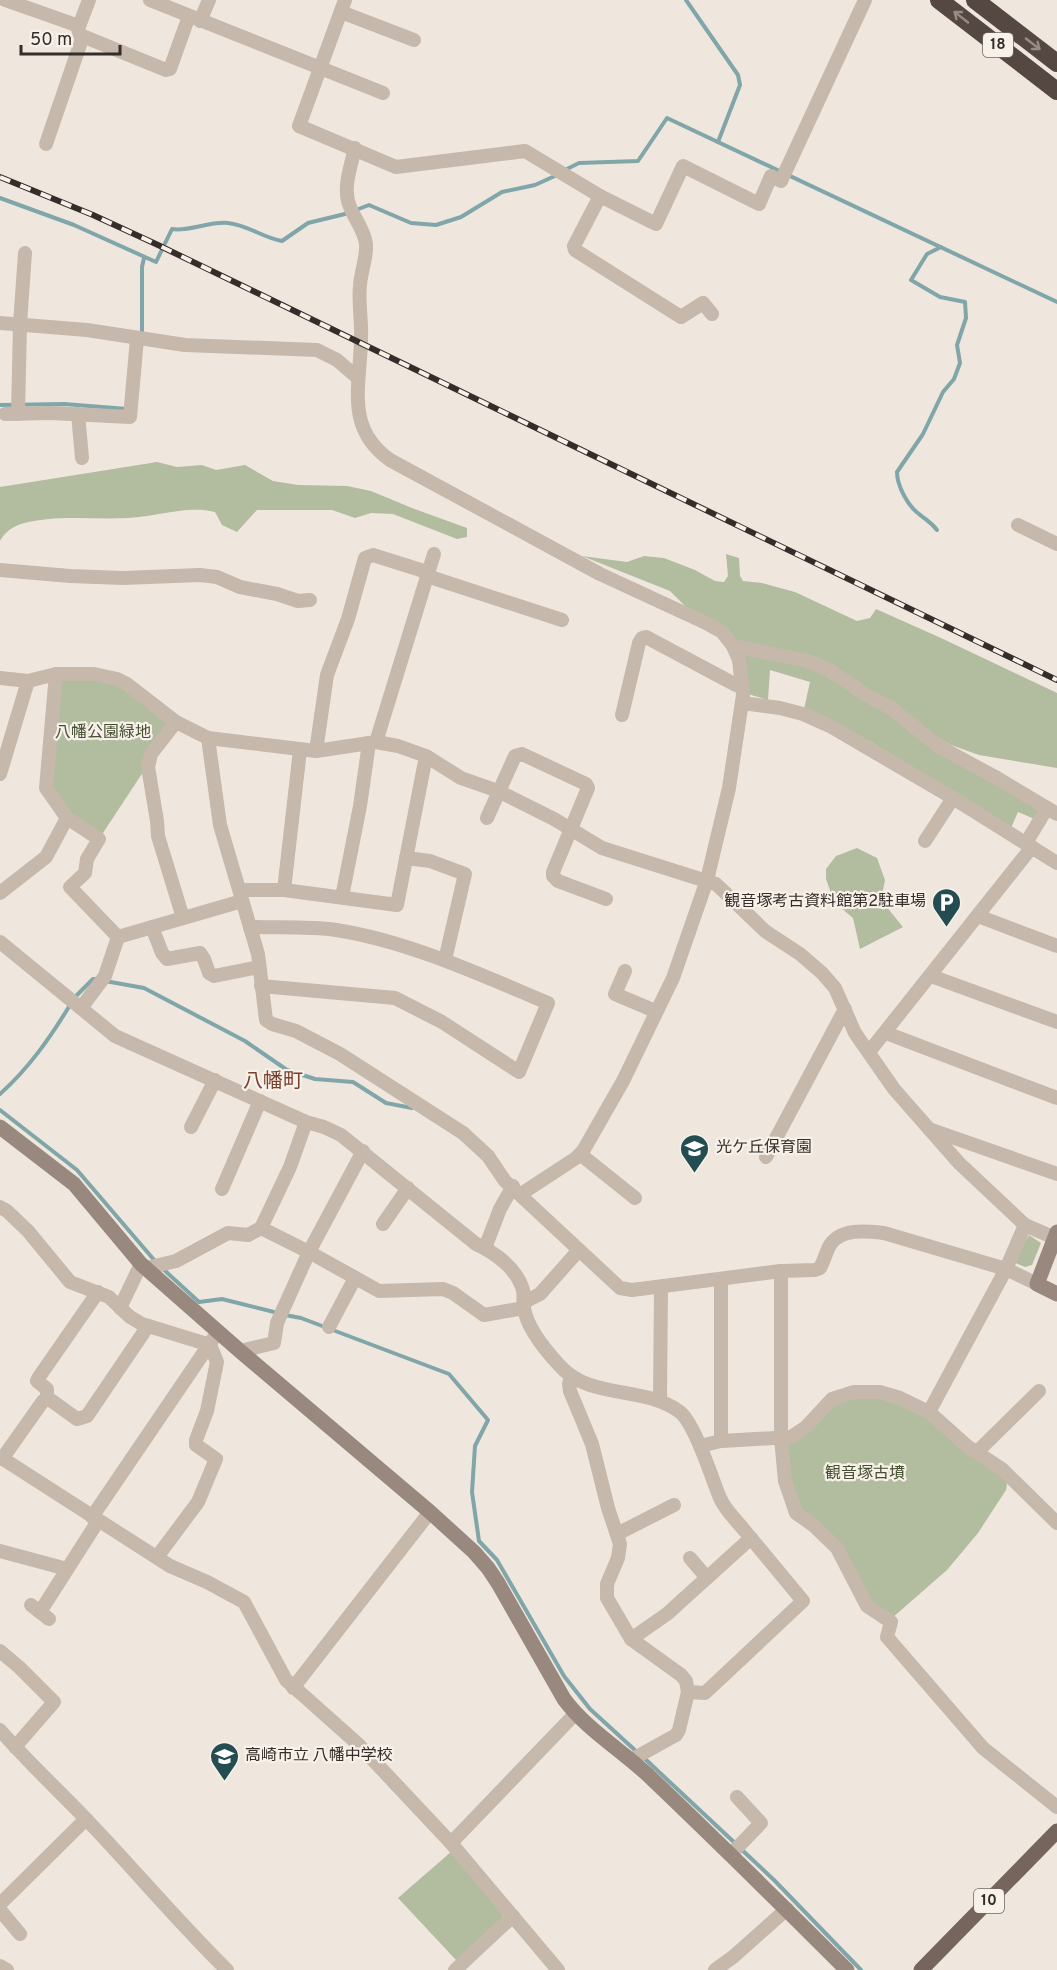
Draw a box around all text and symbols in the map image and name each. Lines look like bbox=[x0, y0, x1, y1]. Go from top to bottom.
one-way arrow bbox=[953, 10, 969, 23]
scale bar bbox=[21, 18, 120, 56]
text: 50 m bbox=[30, 29, 72, 52]
road number: 18 bbox=[983, 33, 1013, 57]
one-way arrow bbox=[1025, 38, 1041, 51]
park label: 八幡公園緑地 bbox=[55, 723, 151, 743]
parking icon: 観音塚考古資料館第2駐車場 bbox=[931, 886, 963, 928]
place label: 観音塚考古資料館第2駐車場 bbox=[724, 892, 926, 912]
district label: 八幡町 bbox=[243, 1069, 303, 1095]
school or university icon: 光ケ丘保育園 bbox=[679, 1132, 711, 1174]
place label: 光ケ丘保育園 bbox=[716, 1138, 812, 1158]
park label: 観音塚古墳 bbox=[825, 1464, 905, 1484]
school or university icon: 高崎市立 八幡中学校 bbox=[208, 1740, 240, 1782]
place label: 高崎市立 八幡中学校 bbox=[245, 1746, 393, 1766]
road number: 10 bbox=[974, 1889, 1004, 1913]

